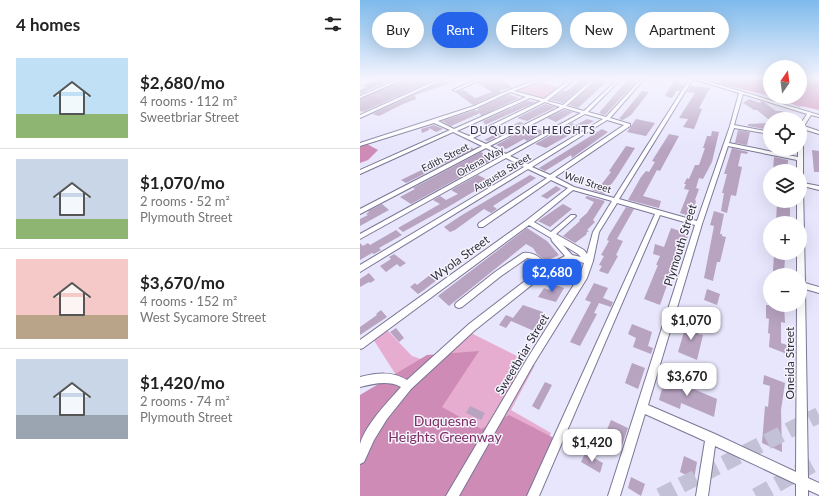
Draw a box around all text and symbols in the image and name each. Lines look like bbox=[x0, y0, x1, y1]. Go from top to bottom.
chip: Buy bbox=[372, 12, 424, 48]
chip: Rent bbox=[432, 12, 488, 48]
chip: Filters bbox=[496, 12, 562, 48]
chip: New bbox=[570, 12, 627, 48]
chip: Apartment bbox=[635, 12, 729, 48]
icon: filters bbox=[322, 13, 344, 35]
text: 4 homes bbox=[16, 14, 80, 35]
north arrow bbox=[763, 60, 807, 104]
map controls bbox=[763, 60, 807, 312]
text: $2,680/mo bbox=[140, 72, 225, 93]
icon: home bbox=[48, 74, 96, 122]
text: 4 rooms · 112 m² bbox=[140, 93, 237, 109]
text: Sweetbriar Street bbox=[140, 109, 239, 125]
button: locate bbox=[763, 112, 807, 156]
district label: DUQUESNE HEIGHTS bbox=[470, 123, 596, 136]
street label: Edith Street bbox=[419, 140, 471, 174]
street label: Orlena Way bbox=[454, 143, 506, 179]
street label: Augusta Street bbox=[471, 150, 533, 194]
button: layers bbox=[763, 164, 807, 208]
street label: Well Street bbox=[563, 169, 613, 195]
text: $1,070/mo bbox=[140, 172, 225, 193]
icon: home bbox=[48, 175, 96, 223]
text: 2 rooms · 52 m² bbox=[140, 193, 230, 209]
street label: Plymouth Street bbox=[660, 201, 700, 288]
text: Plymouth Street bbox=[140, 209, 232, 225]
button: + bbox=[763, 216, 807, 260]
street label: Wyola Street bbox=[428, 231, 493, 284]
pin: $2,680 bbox=[519, 259, 585, 293]
text: $2,680 bbox=[532, 264, 572, 280]
button: − bbox=[763, 268, 807, 312]
text: $3,670/mo bbox=[140, 272, 225, 293]
icon: home bbox=[48, 275, 96, 323]
text: 4 rooms · 152 m² bbox=[140, 293, 237, 309]
pin: $1,070 bbox=[658, 307, 724, 341]
text: West Sycamore Street bbox=[140, 309, 266, 325]
street label: Sweetbriar Street bbox=[492, 310, 552, 397]
text: $1,070 bbox=[671, 312, 711, 328]
street label: Oneida Street bbox=[782, 326, 797, 399]
pin: $3,670 bbox=[654, 363, 720, 397]
text: $3,670 bbox=[667, 368, 707, 384]
text: $1,420/mo bbox=[140, 372, 225, 393]
icon: home bbox=[48, 375, 96, 423]
text: 2 rooms · 74 m² bbox=[140, 393, 230, 409]
text: Plymouth Street bbox=[140, 409, 232, 425]
park label: Duquesne Heights Greenway bbox=[388, 412, 502, 445]
pin: $1,420 bbox=[559, 429, 625, 463]
text: $1,420 bbox=[572, 434, 612, 450]

